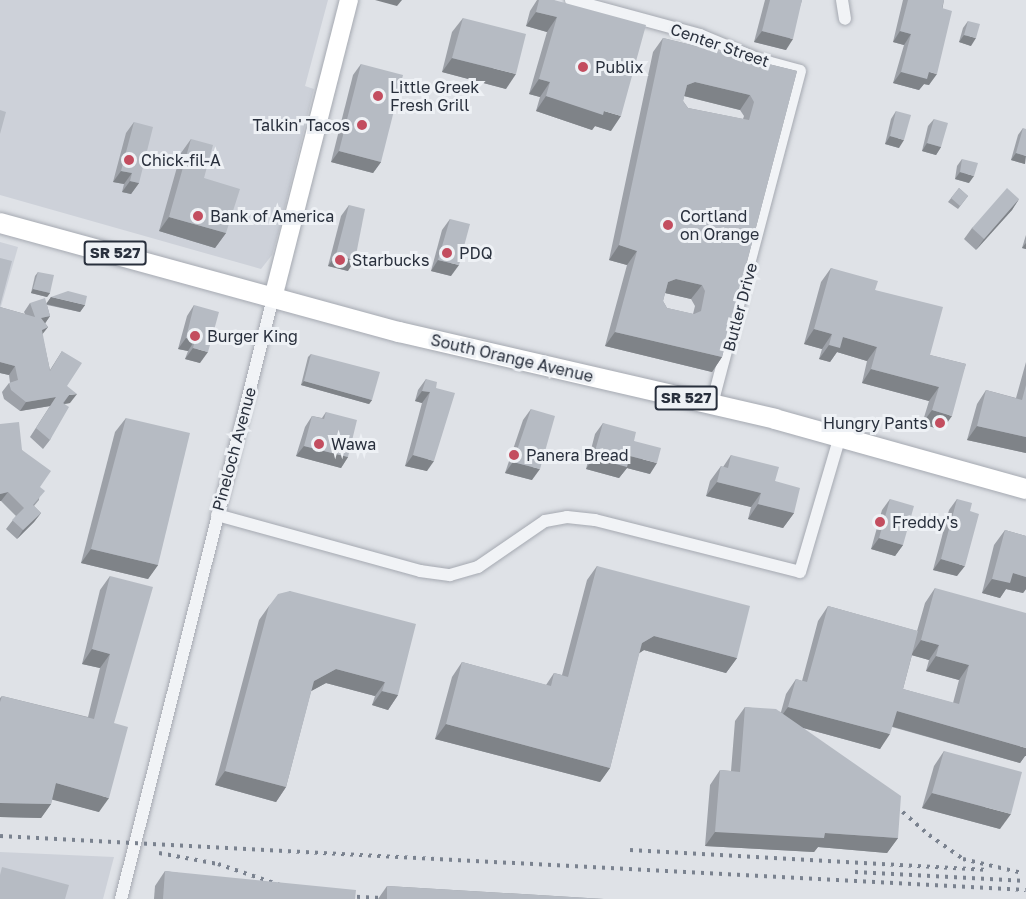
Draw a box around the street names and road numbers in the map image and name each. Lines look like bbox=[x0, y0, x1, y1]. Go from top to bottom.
street label: Center Street bbox=[668, 19, 772, 71]
road number: SR 527 bbox=[84, 241, 146, 265]
street label: Butler Drive bbox=[719, 261, 761, 353]
street label: South Orange Avenue bbox=[429, 330, 595, 386]
street label: Pineloch Avenue bbox=[208, 385, 260, 513]
road number: SR 527 bbox=[654, 386, 718, 410]

